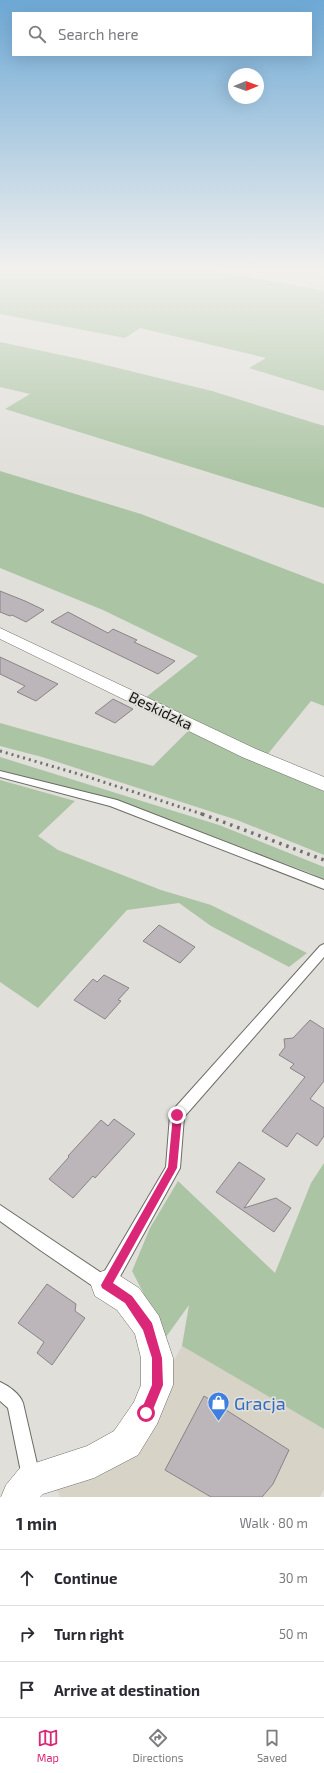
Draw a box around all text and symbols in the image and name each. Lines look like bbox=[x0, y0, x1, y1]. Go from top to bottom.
search box bbox=[12, 12, 312, 56]
icon: search bbox=[26, 23, 48, 45]
text: Search here bbox=[58, 25, 139, 43]
north arrow bbox=[228, 68, 264, 104]
street label: Beskidzka bbox=[126, 687, 196, 733]
route end bbox=[168, 1106, 186, 1124]
shop icon: Gracja bbox=[205, 1390, 231, 1423]
place label: Gracja bbox=[234, 1392, 286, 1414]
route start bbox=[137, 1404, 155, 1422]
text: 1 min bbox=[16, 1513, 57, 1533]
text: Walk · 80 m bbox=[239, 1515, 308, 1531]
icon: ahead bbox=[16, 1567, 38, 1589]
text: Continue bbox=[54, 1569, 117, 1587]
text: 30 m bbox=[279, 1570, 308, 1586]
icon: right bbox=[16, 1623, 38, 1645]
text: Turn right bbox=[54, 1625, 124, 1643]
text: 50 m bbox=[279, 1626, 308, 1642]
icon: arrive bbox=[16, 1679, 38, 1701]
text: Arrive at destination bbox=[54, 1681, 200, 1699]
tab: Map bbox=[37, 1727, 59, 1764]
tab: Directions bbox=[133, 1727, 183, 1764]
tab: Saved bbox=[257, 1727, 287, 1764]

